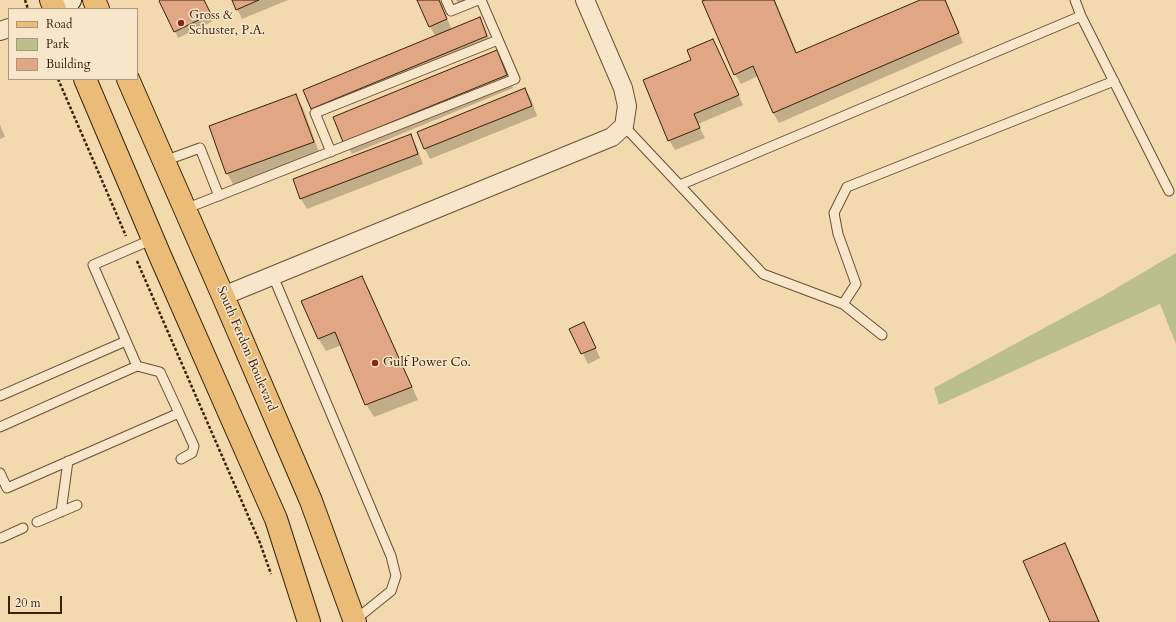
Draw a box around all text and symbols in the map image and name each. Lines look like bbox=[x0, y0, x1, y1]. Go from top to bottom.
legend bbox=[8, 8, 138, 80]
place label: Gross & Schuster, P.A. bbox=[189, 8, 265, 39]
text: Road bbox=[46, 16, 72, 32]
marker: Gross & Schuster, P.A. bbox=[176, 18, 186, 28]
text: Park bbox=[46, 36, 69, 52]
text: Building bbox=[46, 56, 90, 72]
street label: South Ferdon Boulevard bbox=[213, 284, 279, 414]
place label: Gulf Power Co. bbox=[383, 355, 471, 371]
marker: Gulf Power Co. bbox=[370, 358, 380, 368]
scale bar bbox=[10, 588, 64, 614]
text: 20 m bbox=[15, 595, 41, 611]

